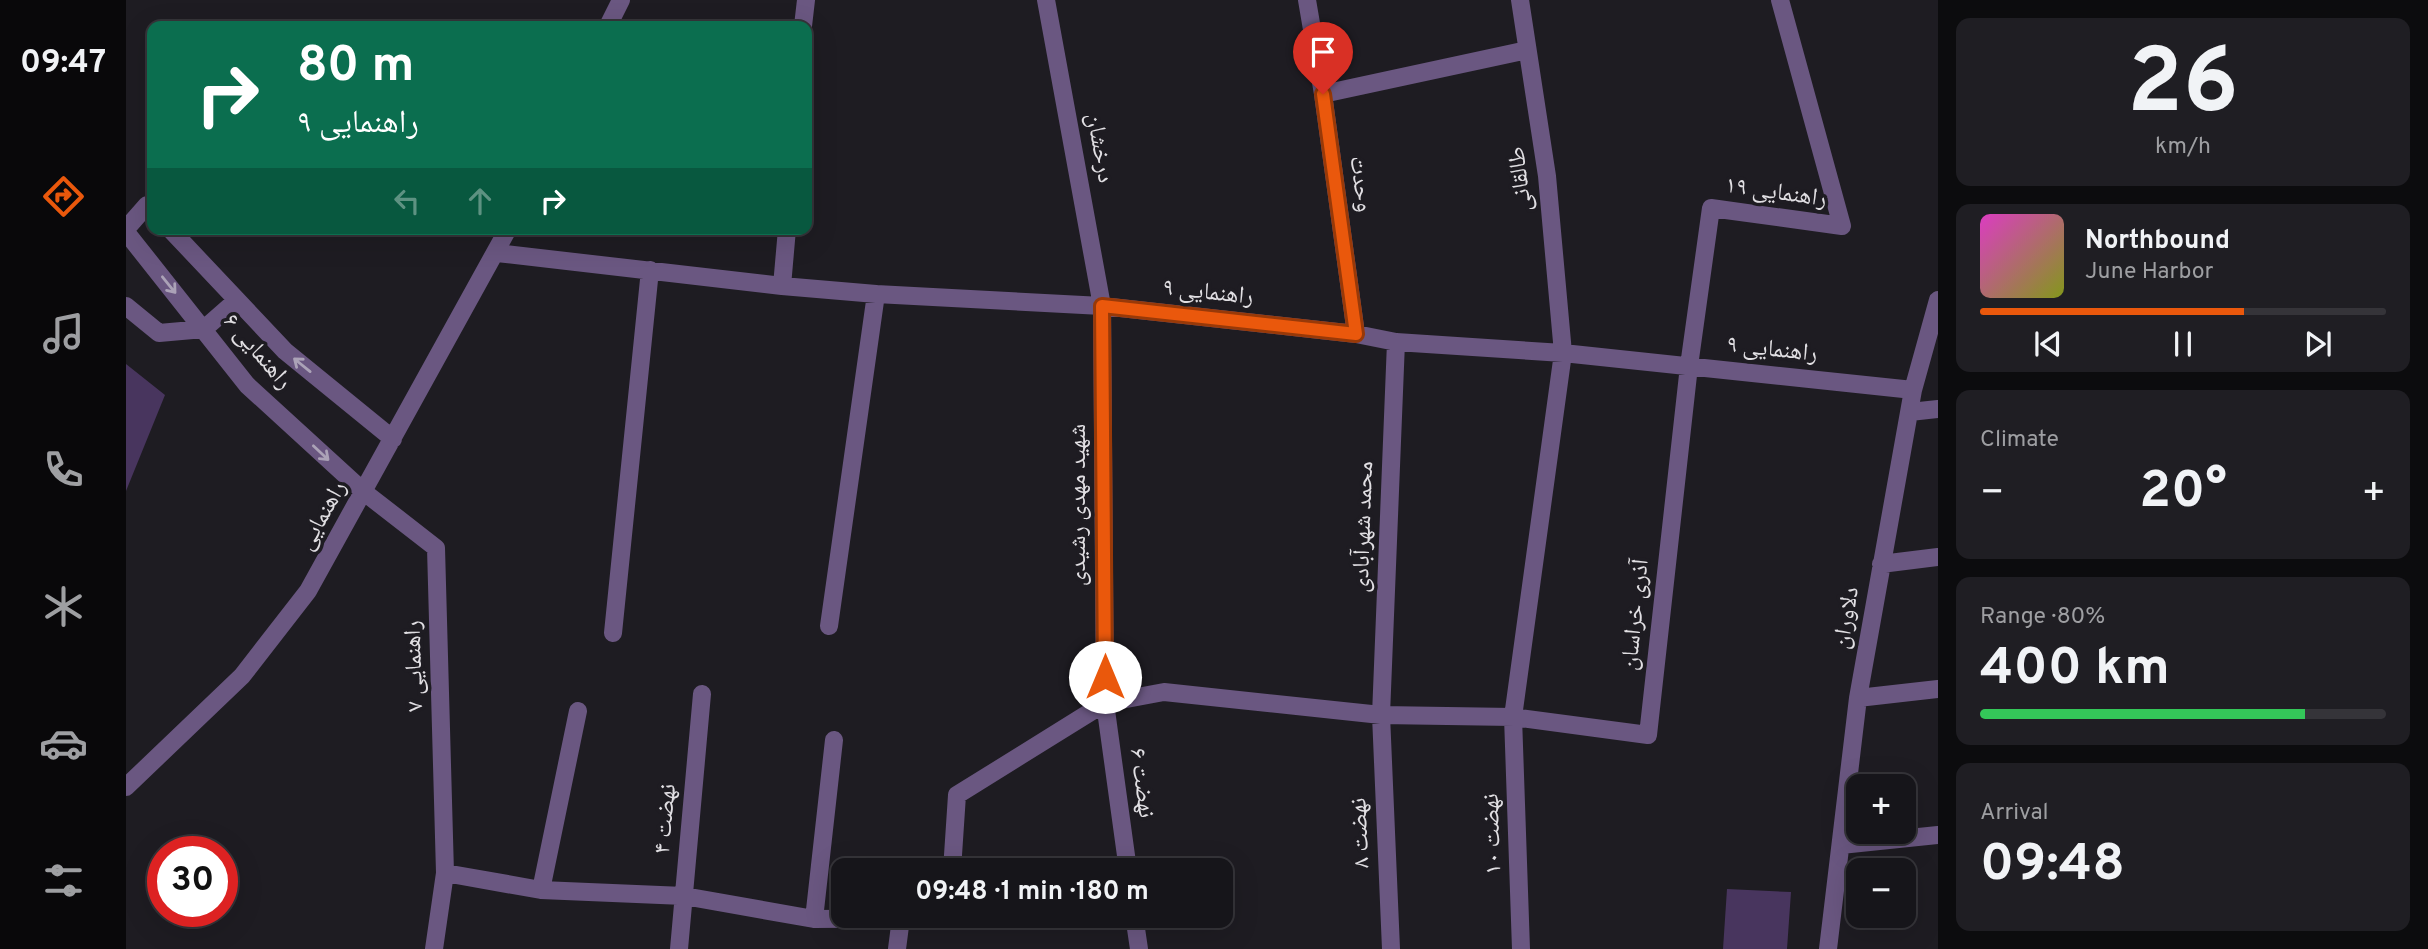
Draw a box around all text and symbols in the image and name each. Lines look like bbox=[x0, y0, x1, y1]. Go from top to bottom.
pin bbox=[1293, 22, 1353, 94]
text: 26 bbox=[2127, 30, 2239, 145]
icon: arrive bbox=[1304, 33, 1342, 71]
text: 80 m bbox=[297, 37, 414, 99]
text: 09:47 bbox=[20, 44, 106, 84]
icon: right bbox=[182, 49, 273, 140]
text: راهنمایی ۹ bbox=[297, 104, 419, 144]
street label: درخشان bbox=[1078, 111, 1120, 185]
text: km/h bbox=[2155, 133, 2211, 162]
street label: طالقانی bbox=[1502, 145, 1540, 213]
street label: وحدت bbox=[1341, 154, 1379, 214]
street label: راهنمایی ۱۹ bbox=[1723, 171, 1829, 215]
icon: directions bbox=[39, 172, 88, 221]
icon: left bbox=[388, 182, 426, 220]
icon: ahead bbox=[461, 182, 499, 220]
icon: right bbox=[534, 182, 572, 220]
text: Northbound bbox=[2085, 225, 2230, 258]
text: June Harbor bbox=[2085, 258, 2213, 287]
street label: راهنمایی ۹ bbox=[1161, 273, 1255, 313]
one-way arrow bbox=[161, 276, 176, 294]
street label: راهنمایی ۶ bbox=[216, 308, 298, 396]
icon: music bbox=[39, 309, 88, 358]
icon: previous bbox=[2029, 325, 2067, 363]
icon: pause bbox=[2164, 325, 2202, 363]
icon: next bbox=[2299, 325, 2337, 363]
street label: راهنمایی ۹ bbox=[1725, 330, 1819, 370]
one-way arrow bbox=[294, 357, 312, 373]
street label: شهید مهدی رشیدی bbox=[1064, 424, 1094, 586]
text: Climate bbox=[1980, 426, 2059, 455]
icon: phone bbox=[39, 445, 88, 494]
one-way arrow bbox=[312, 445, 330, 461]
text: 20° bbox=[2139, 460, 2227, 526]
street label: محمد شهرآبادی bbox=[1347, 461, 1381, 593]
text: − bbox=[1980, 470, 2005, 519]
text: + bbox=[2361, 470, 2386, 519]
street label: راهنمایی bbox=[292, 476, 354, 556]
street label: آذری خراسان bbox=[1615, 557, 1657, 672]
icon: climate bbox=[39, 582, 88, 631]
street label: دلاوران bbox=[1827, 585, 1867, 651]
text: Range · 80% bbox=[1980, 603, 2105, 632]
street label: راهنمایی ۷ bbox=[398, 620, 432, 712]
text: 400 km bbox=[1980, 637, 2170, 703]
position arrow bbox=[1068, 640, 1142, 714]
icon: car bbox=[39, 719, 88, 768]
street label: نهضت ۶ bbox=[1121, 746, 1161, 820]
map controls bbox=[1846, 774, 1916, 928]
button: + bbox=[1846, 774, 1916, 844]
street label: نهضت ۴ bbox=[648, 783, 684, 855]
street label: نهضت ۱۰ bbox=[1477, 793, 1509, 875]
street label: نهضت ۸ bbox=[1344, 797, 1378, 869]
text: Arrival bbox=[1980, 799, 2049, 828]
text: 09:48 bbox=[1980, 833, 2125, 899]
speed limit sign: 30 bbox=[147, 836, 238, 927]
icon: filters bbox=[39, 856, 88, 905]
button: − bbox=[1846, 858, 1916, 928]
text: 09:48 · 1 min · 180 m bbox=[915, 876, 1149, 909]

